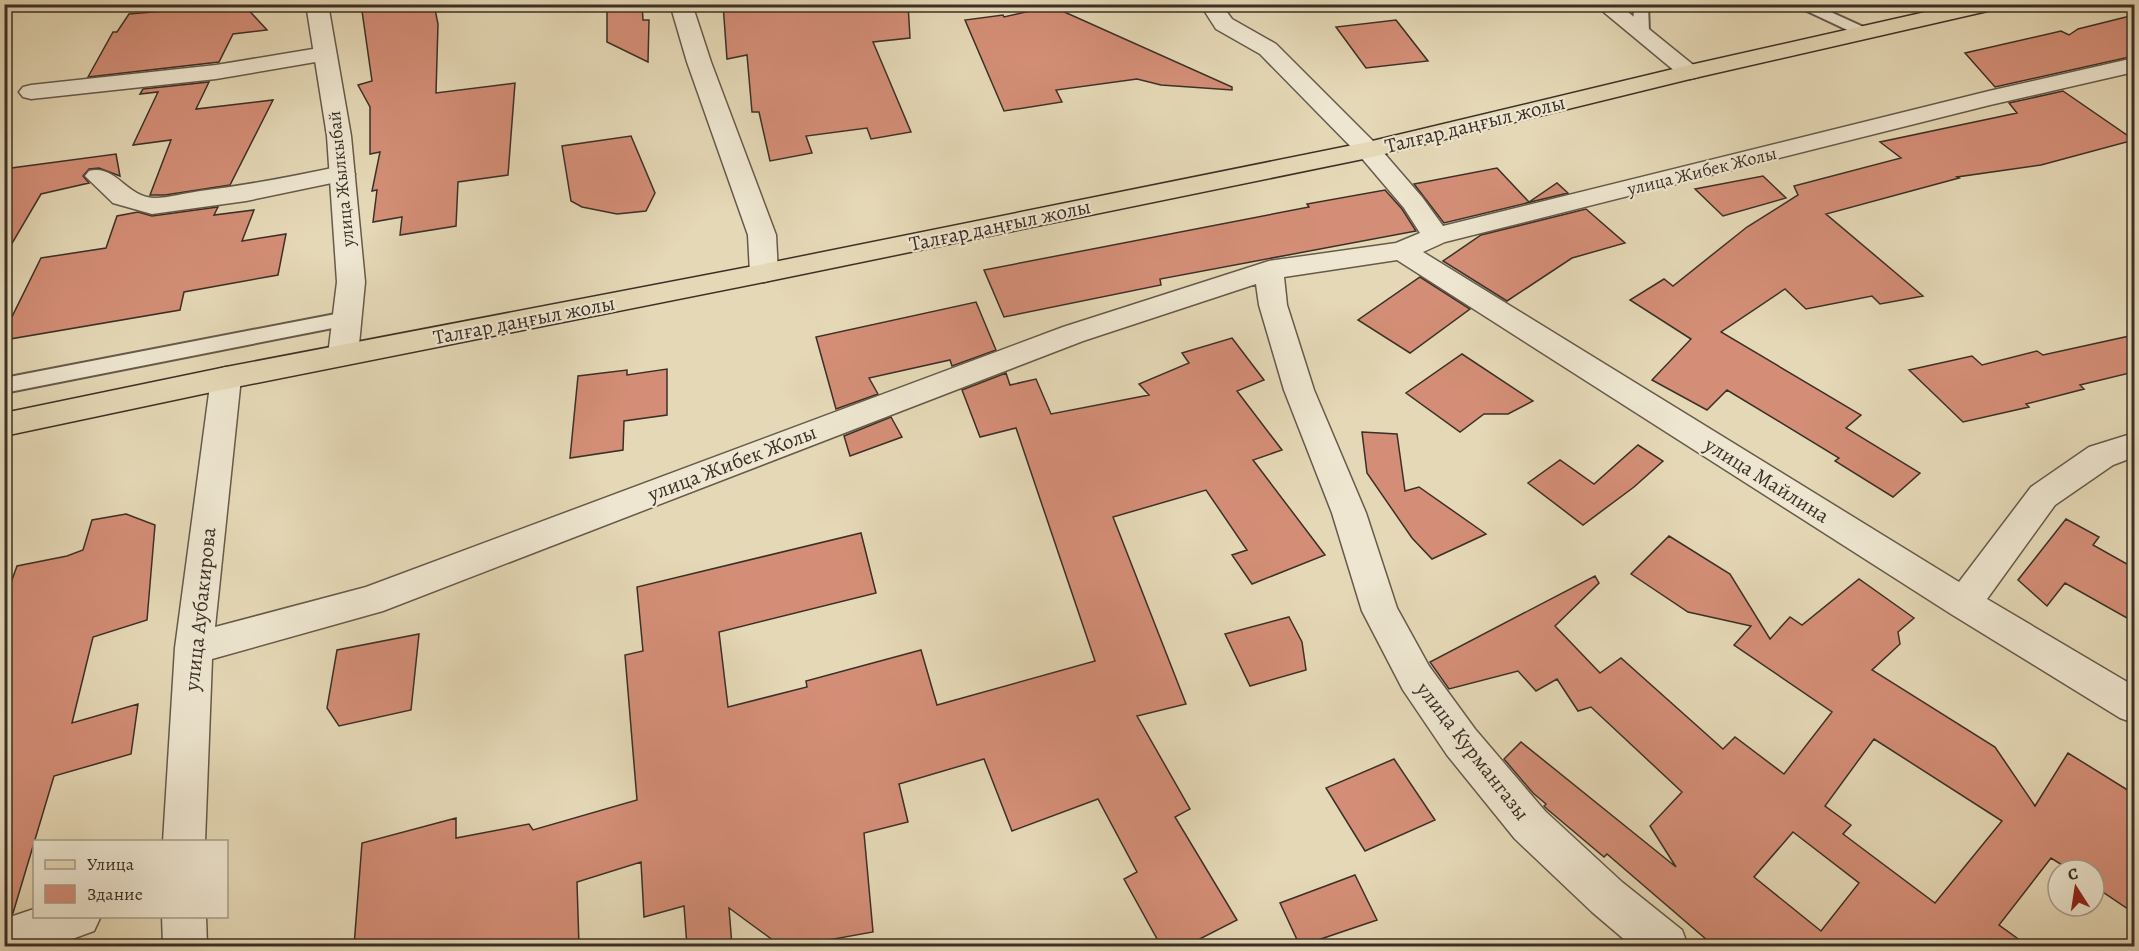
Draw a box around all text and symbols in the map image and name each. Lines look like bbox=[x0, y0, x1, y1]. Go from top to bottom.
street label: Талғар даңғыл жолы bbox=[1382, 88, 1568, 160]
street label: улица Жылкыбай bbox=[322, 110, 360, 249]
street label: улица Жибек Жолы bbox=[1624, 141, 1779, 201]
street label: Талғар даңғыл жолы bbox=[907, 192, 1093, 258]
street label: Талғар даңғыл жолы bbox=[431, 289, 617, 351]
street label: улица Жибек Жолы bbox=[643, 418, 820, 508]
street label: улица Майлина bbox=[1699, 430, 1835, 530]
street label: улица Аубакирова bbox=[177, 525, 223, 693]
street label: улица Курмангазы bbox=[1409, 675, 1536, 826]
legend bbox=[33, 840, 228, 918]
text: Улица bbox=[87, 852, 135, 876]
north arrow bbox=[2046, 858, 2106, 918]
text: С bbox=[2066, 862, 2080, 886]
text: Здание bbox=[87, 882, 143, 906]

